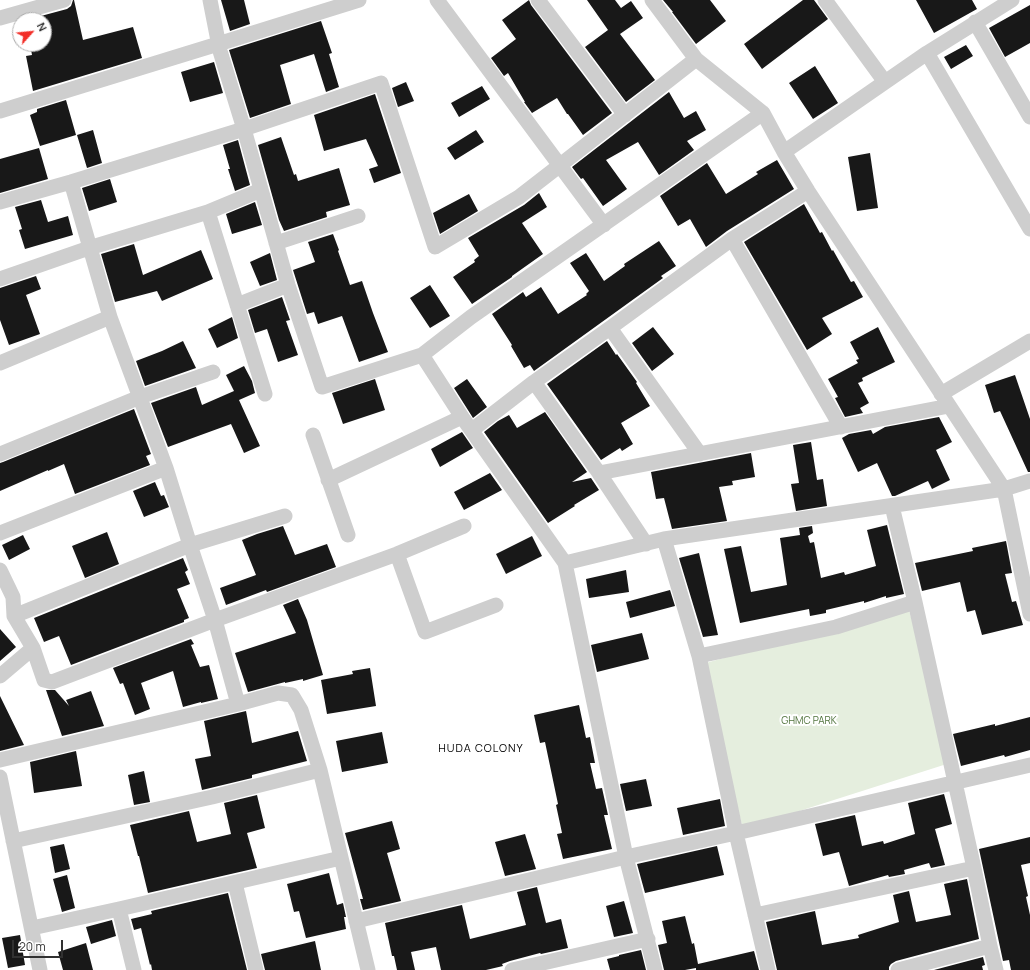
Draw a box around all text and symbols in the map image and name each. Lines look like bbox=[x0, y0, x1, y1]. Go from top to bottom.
north arrow bbox=[12, 12, 52, 52]
text: N bbox=[34, 20, 51, 34]
park label: GHMC PARK bbox=[781, 715, 837, 727]
district label: HUDA COLONY bbox=[438, 742, 524, 756]
scale bar bbox=[14, 932, 65, 958]
text: 20 m bbox=[19, 938, 46, 955]

